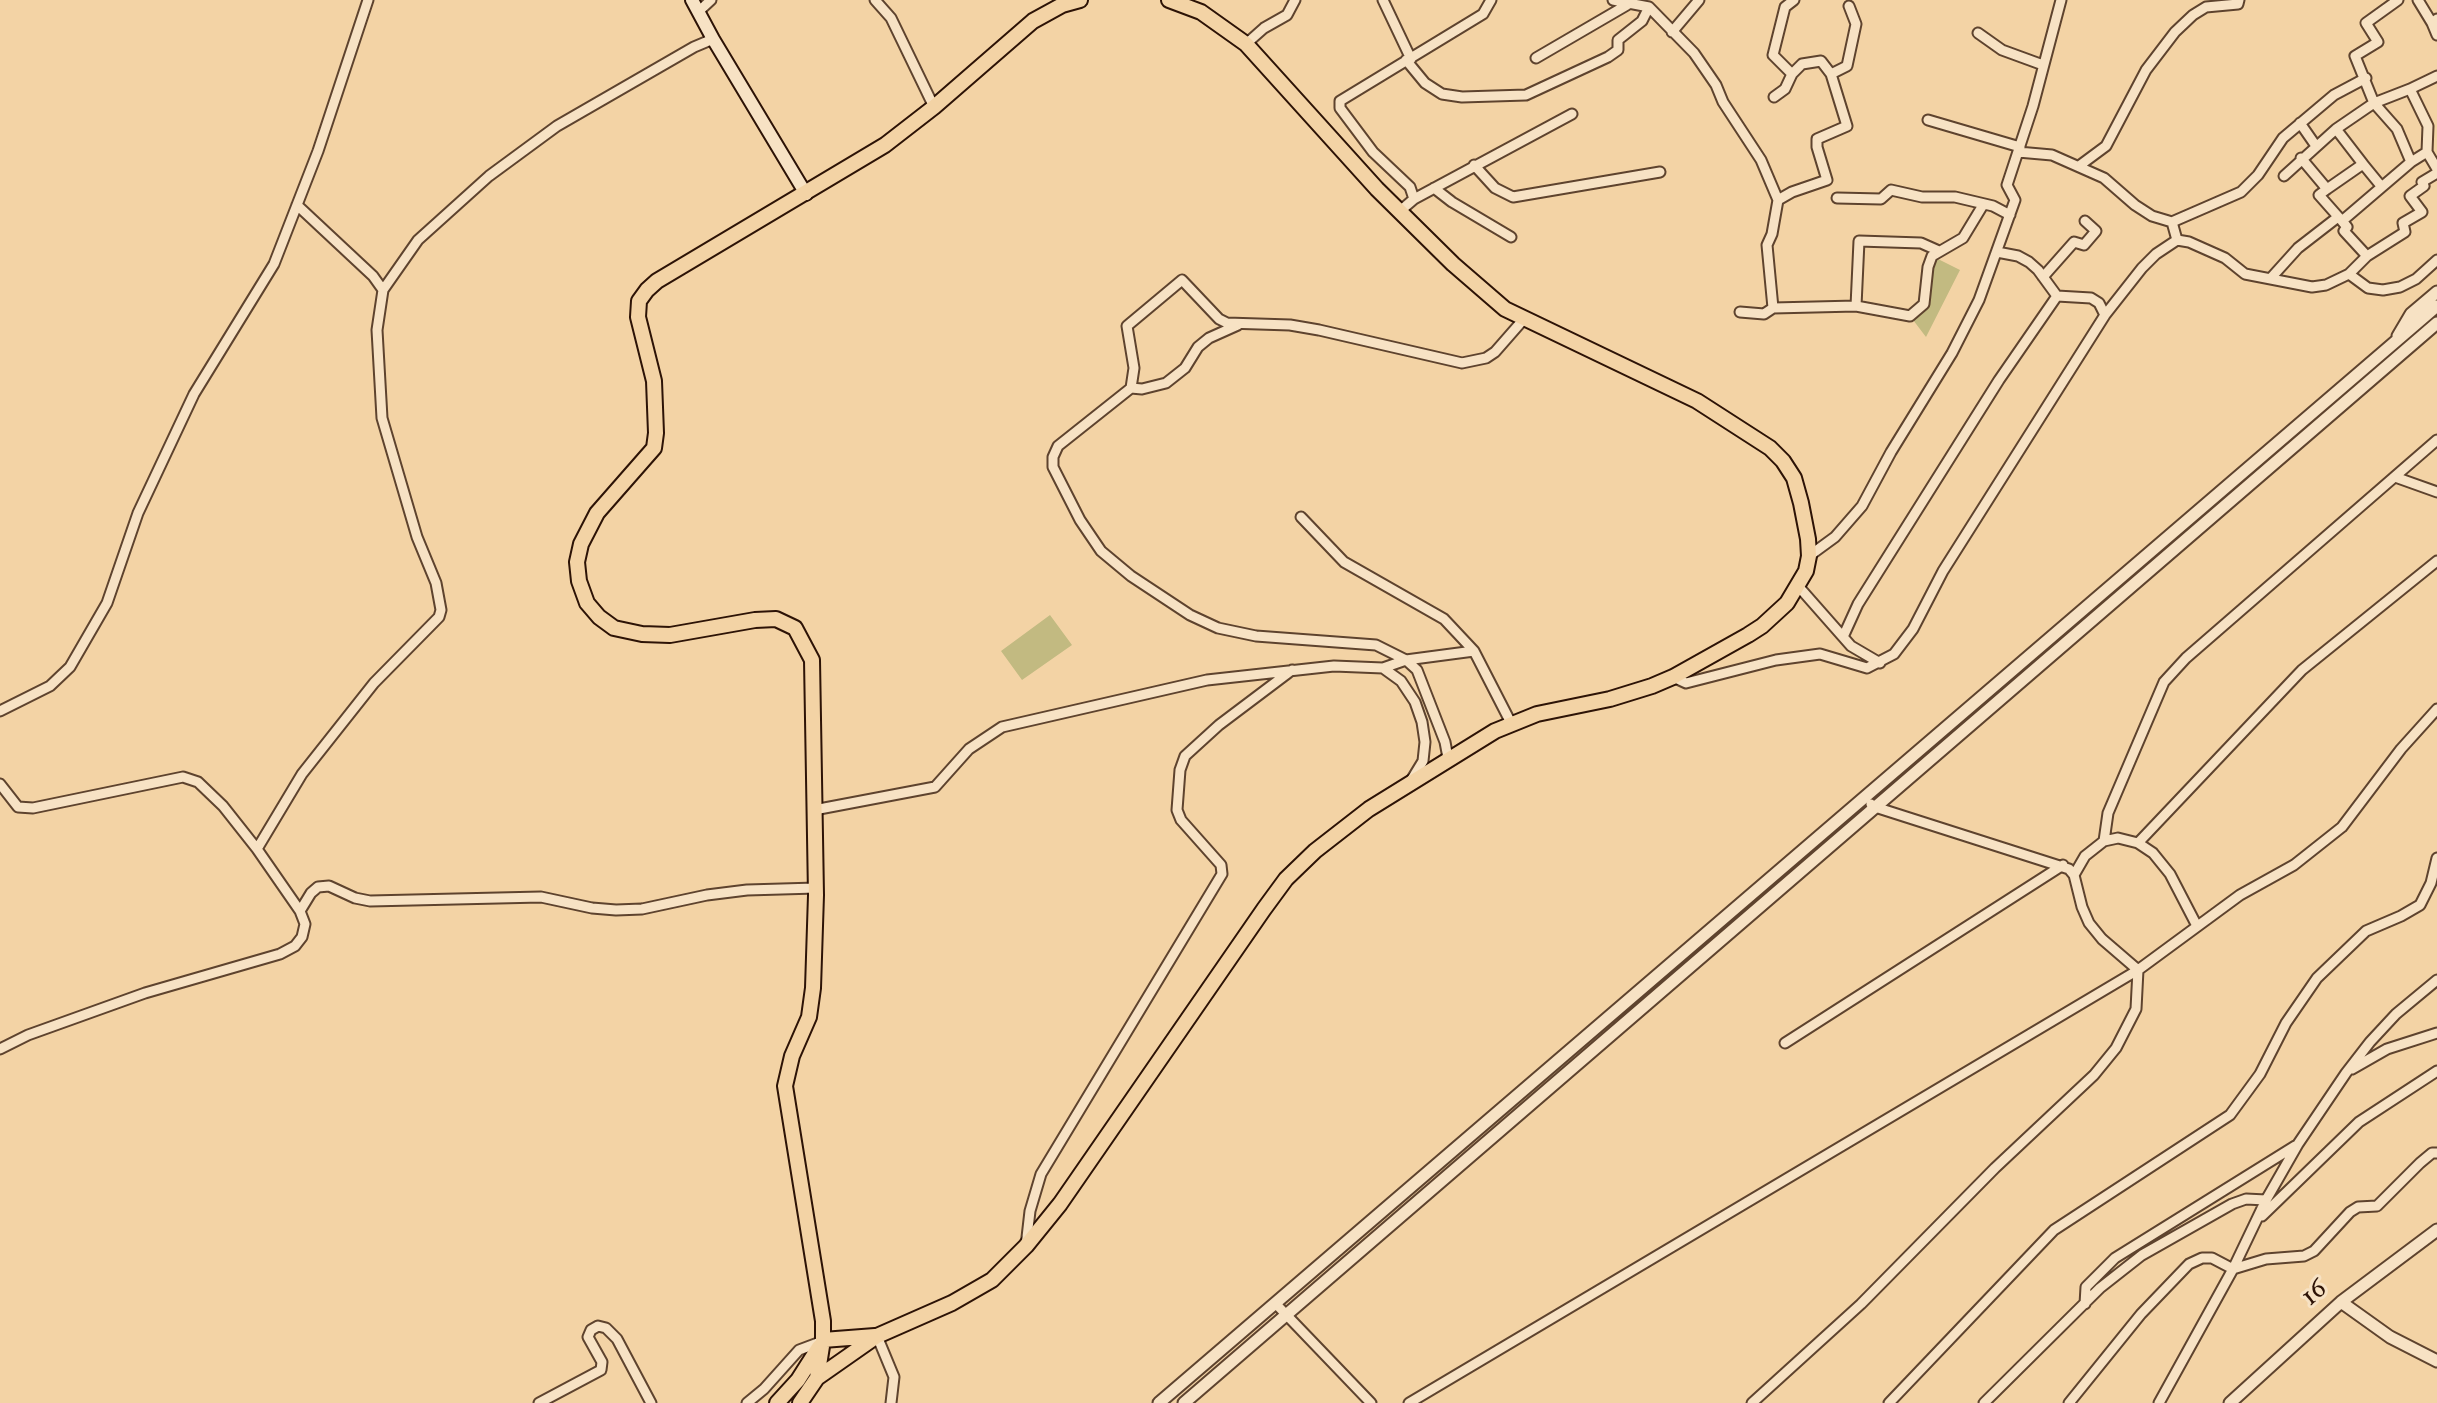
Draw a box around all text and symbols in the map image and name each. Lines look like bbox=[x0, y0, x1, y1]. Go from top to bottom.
street label: 16 bbox=[2295, 1273, 2335, 1315]

